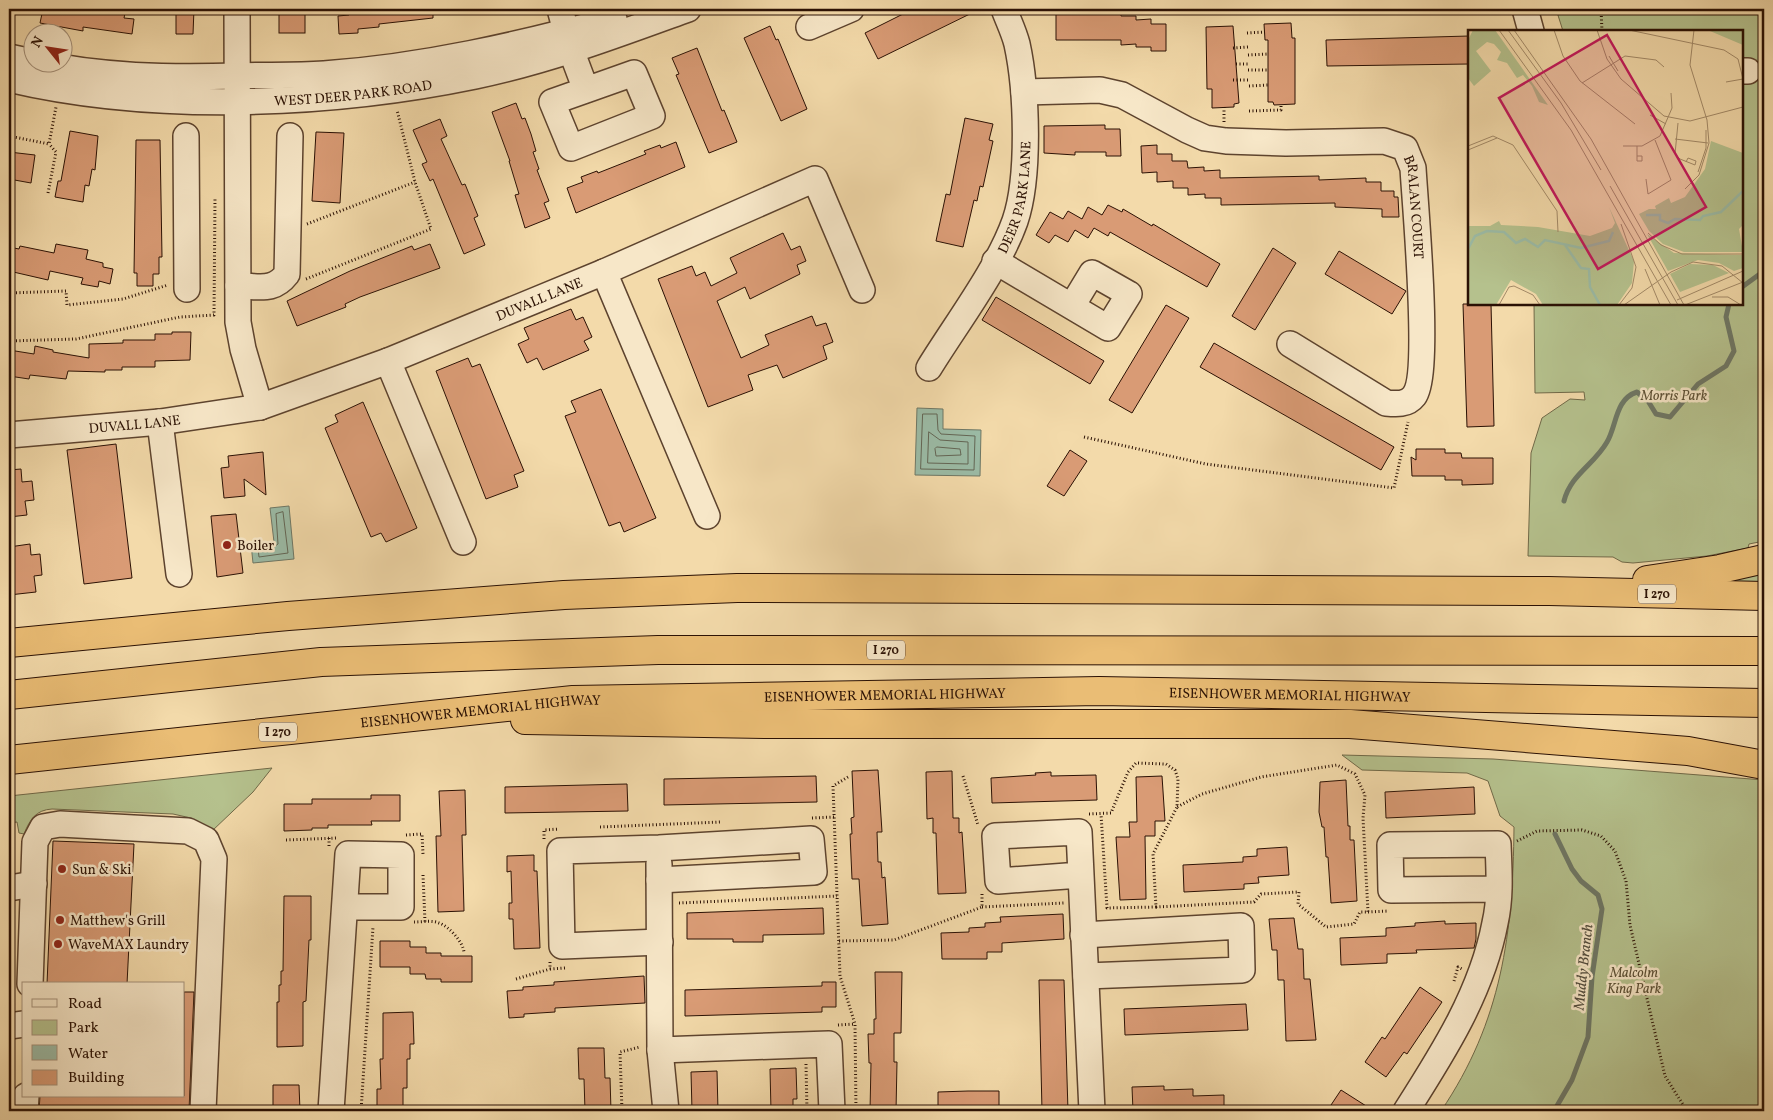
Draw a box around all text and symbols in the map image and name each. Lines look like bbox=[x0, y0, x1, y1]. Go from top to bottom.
north arrow bbox=[22, 22, 72, 72]
inset map bbox=[1468, 30, 1743, 305]
text: N bbox=[27, 33, 49, 51]
street label: WEST DEER PARK ROAD bbox=[274, 76, 434, 112]
street label: DEER PARK LANE bbox=[994, 141, 1036, 257]
street label: BRALAN COURT bbox=[1398, 153, 1427, 260]
street label: DUVALL LANE bbox=[493, 274, 586, 327]
park label: Morris Park bbox=[1640, 387, 1708, 406]
street label: DUVALL LANE bbox=[88, 411, 182, 439]
place label: Boiler bbox=[237, 537, 274, 556]
marker: Boiler bbox=[221, 539, 233, 551]
road number: I 270 bbox=[1638, 584, 1676, 604]
road number: I 270 bbox=[867, 640, 905, 660]
street label: EISENHOWER MEMORIAL HIGHWAY bbox=[1169, 684, 1411, 708]
street label: EISENHOWER MEMORIAL HIGHWAY bbox=[764, 685, 1006, 708]
street label: EISENHOWER MEMORIAL HIGHWAY bbox=[359, 692, 601, 734]
road number: I 270 bbox=[259, 722, 297, 742]
place label: Sun & Ski bbox=[72, 861, 132, 880]
marker: Sun & Ski bbox=[56, 863, 68, 875]
place label: Matthew's Grill bbox=[70, 912, 165, 931]
marker: Matthew's Grill bbox=[54, 914, 66, 926]
water label: Muddy Branch bbox=[1569, 923, 1599, 1012]
place label: WaveMAX Laundry bbox=[68, 936, 189, 955]
marker: WaveMAX Laundry bbox=[52, 938, 64, 950]
park label: Malcolm King Park bbox=[1607, 964, 1662, 999]
legend bbox=[22, 982, 185, 1098]
text: Road bbox=[68, 994, 102, 1015]
text: Park bbox=[68, 1018, 99, 1039]
text: Water bbox=[68, 1044, 108, 1065]
text: Building bbox=[68, 1068, 125, 1089]

